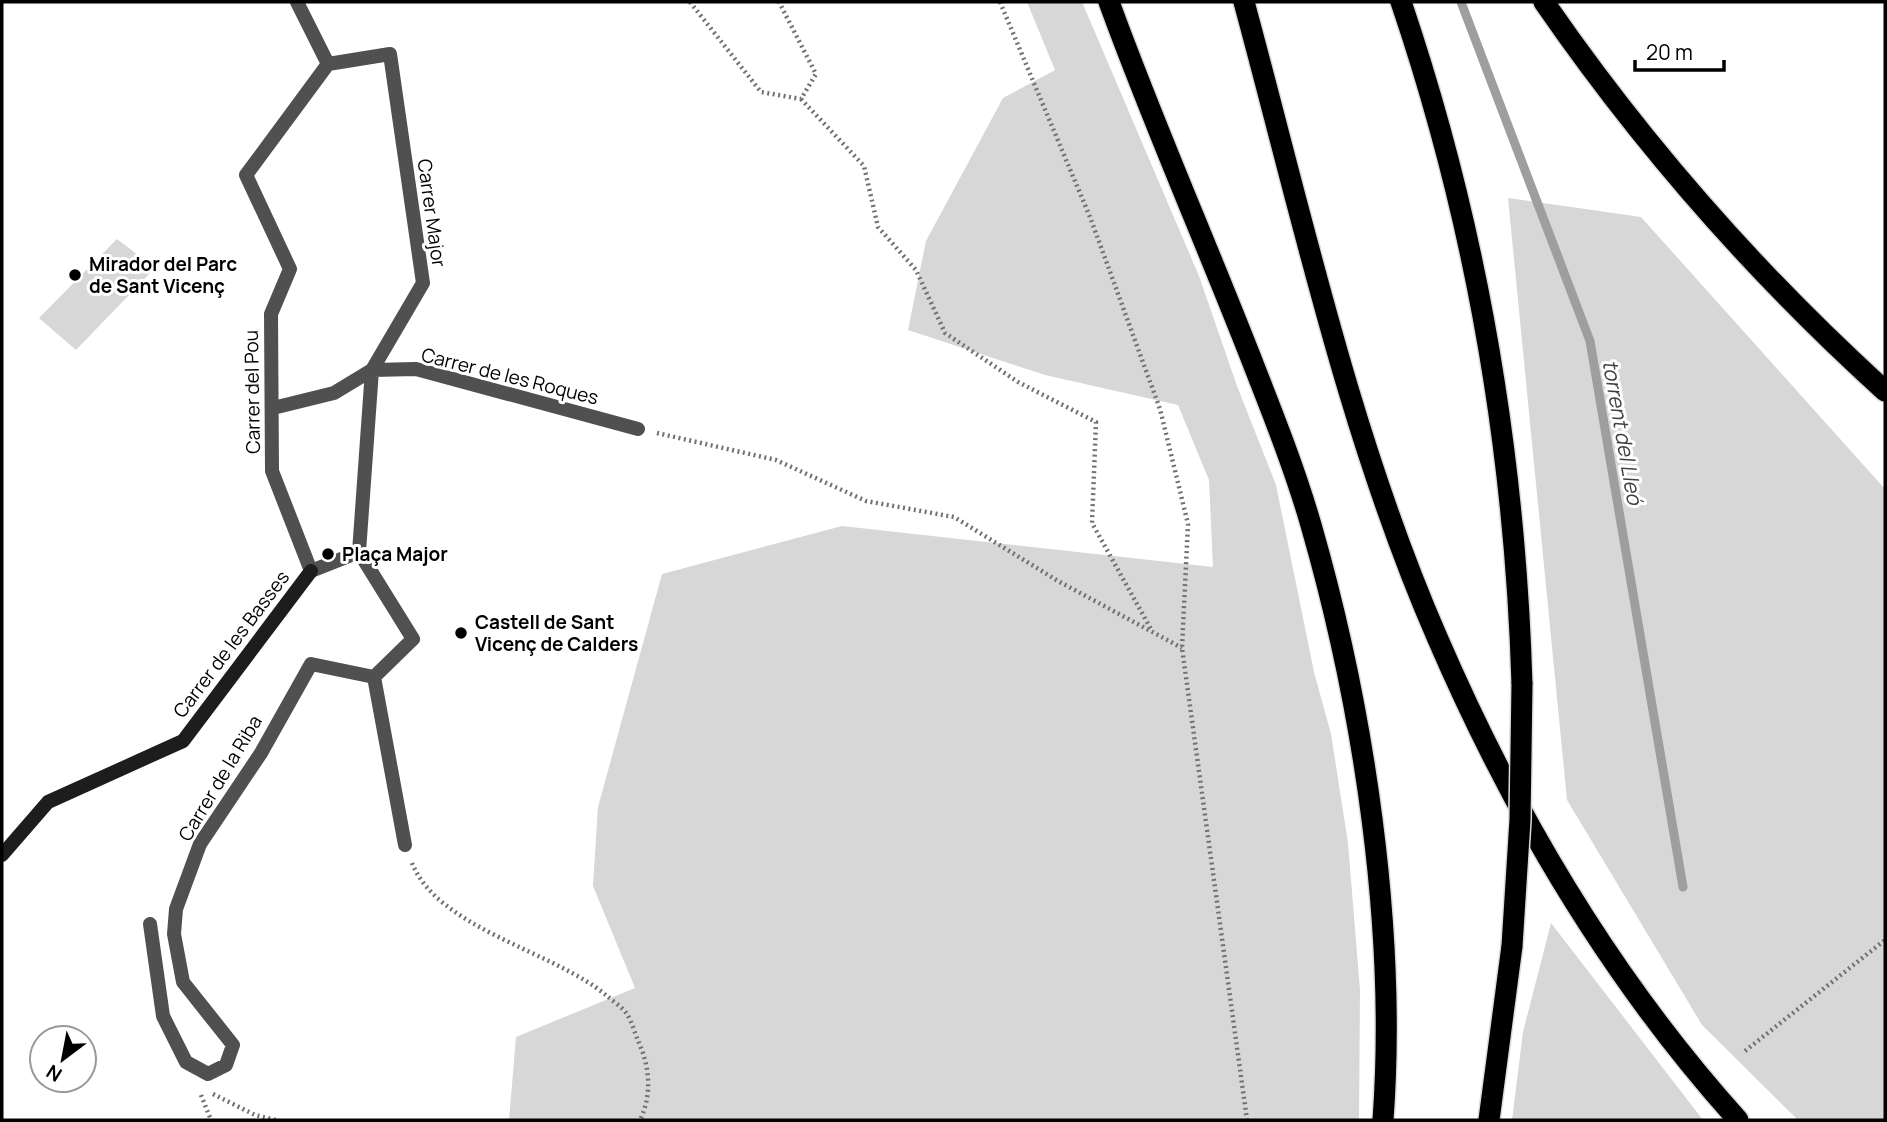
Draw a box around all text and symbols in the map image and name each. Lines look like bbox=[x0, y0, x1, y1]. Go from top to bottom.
scale bar bbox=[1635, 28, 1724, 72]
text: 20 m bbox=[1646, 38, 1693, 66]
street label: Carrer Major bbox=[412, 157, 452, 269]
place label: Mirador del Parc de Sant Vicenç bbox=[89, 251, 237, 299]
marker: Mirador del Parc de Sant Vicenç bbox=[67, 267, 83, 283]
street label: Carrer del Pou bbox=[238, 330, 266, 454]
street label: Carrer de les Roques bbox=[419, 341, 601, 411]
water label: torrent del Lleó bbox=[1596, 357, 1650, 508]
place label: Plaça Major bbox=[342, 541, 448, 567]
marker: Plaça Major bbox=[320, 546, 336, 562]
street label: Carrer de les Basses bbox=[167, 565, 295, 723]
place label: Castell de Sant Vicenç de Calders bbox=[475, 609, 638, 657]
marker: Castell de Sant Vicenç de Calders bbox=[453, 625, 469, 641]
street label: Carrer de la Riba bbox=[172, 710, 268, 846]
north arrow bbox=[28, 1024, 98, 1094]
text: N bbox=[41, 1059, 67, 1088]

